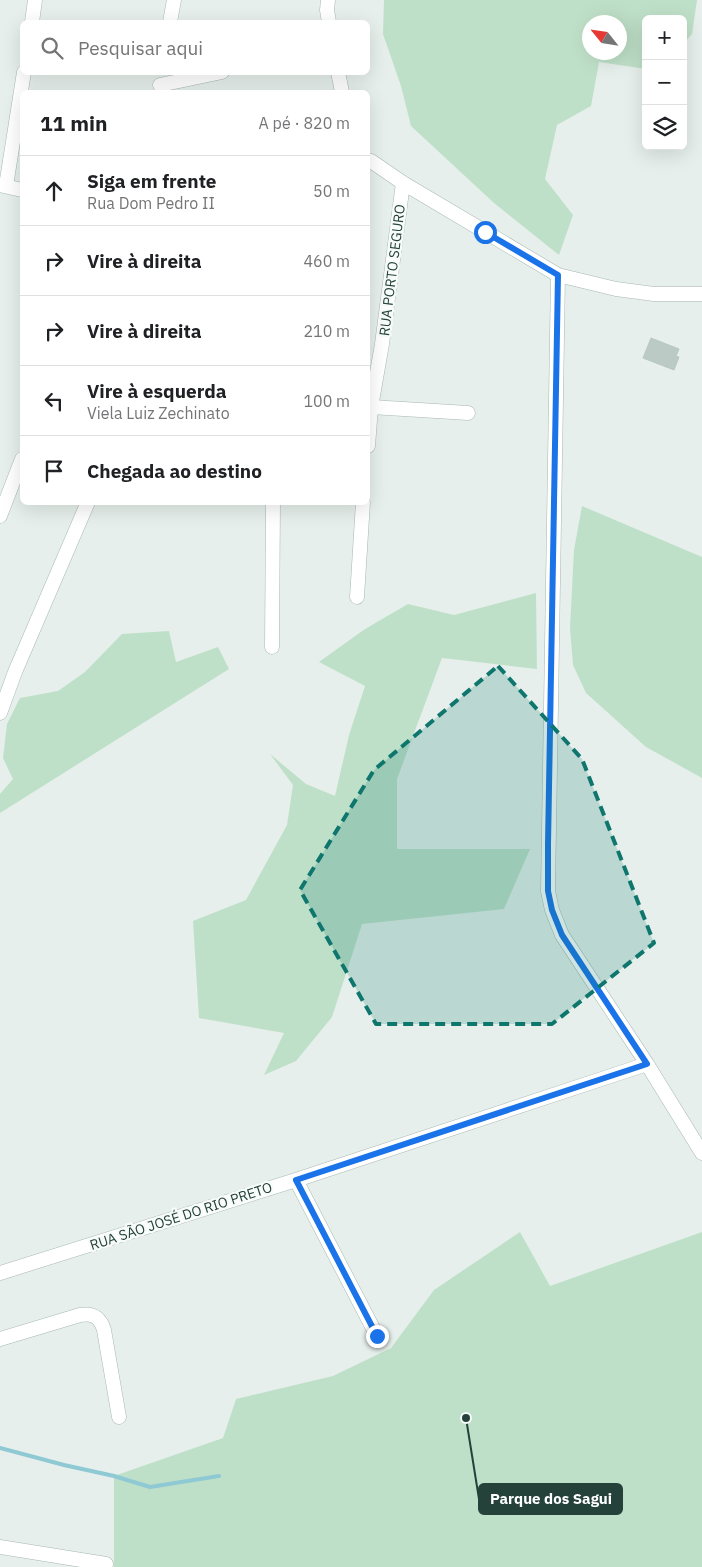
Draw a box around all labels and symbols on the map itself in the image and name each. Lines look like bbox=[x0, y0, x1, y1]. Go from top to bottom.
north arrow bbox=[582, 15, 627, 60]
street label: RUA PORTO SEGURO bbox=[375, 203, 409, 337]
route start bbox=[474, 221, 497, 244]
street label: RUA SÃO JOSÉ DO RIO PRETO bbox=[87, 1177, 275, 1254]
route end bbox=[366, 1325, 389, 1348]
callout: Parque dos Sagui bbox=[479, 1484, 622, 1514]
text: Parque dos Sagui bbox=[490, 1489, 612, 1508]

